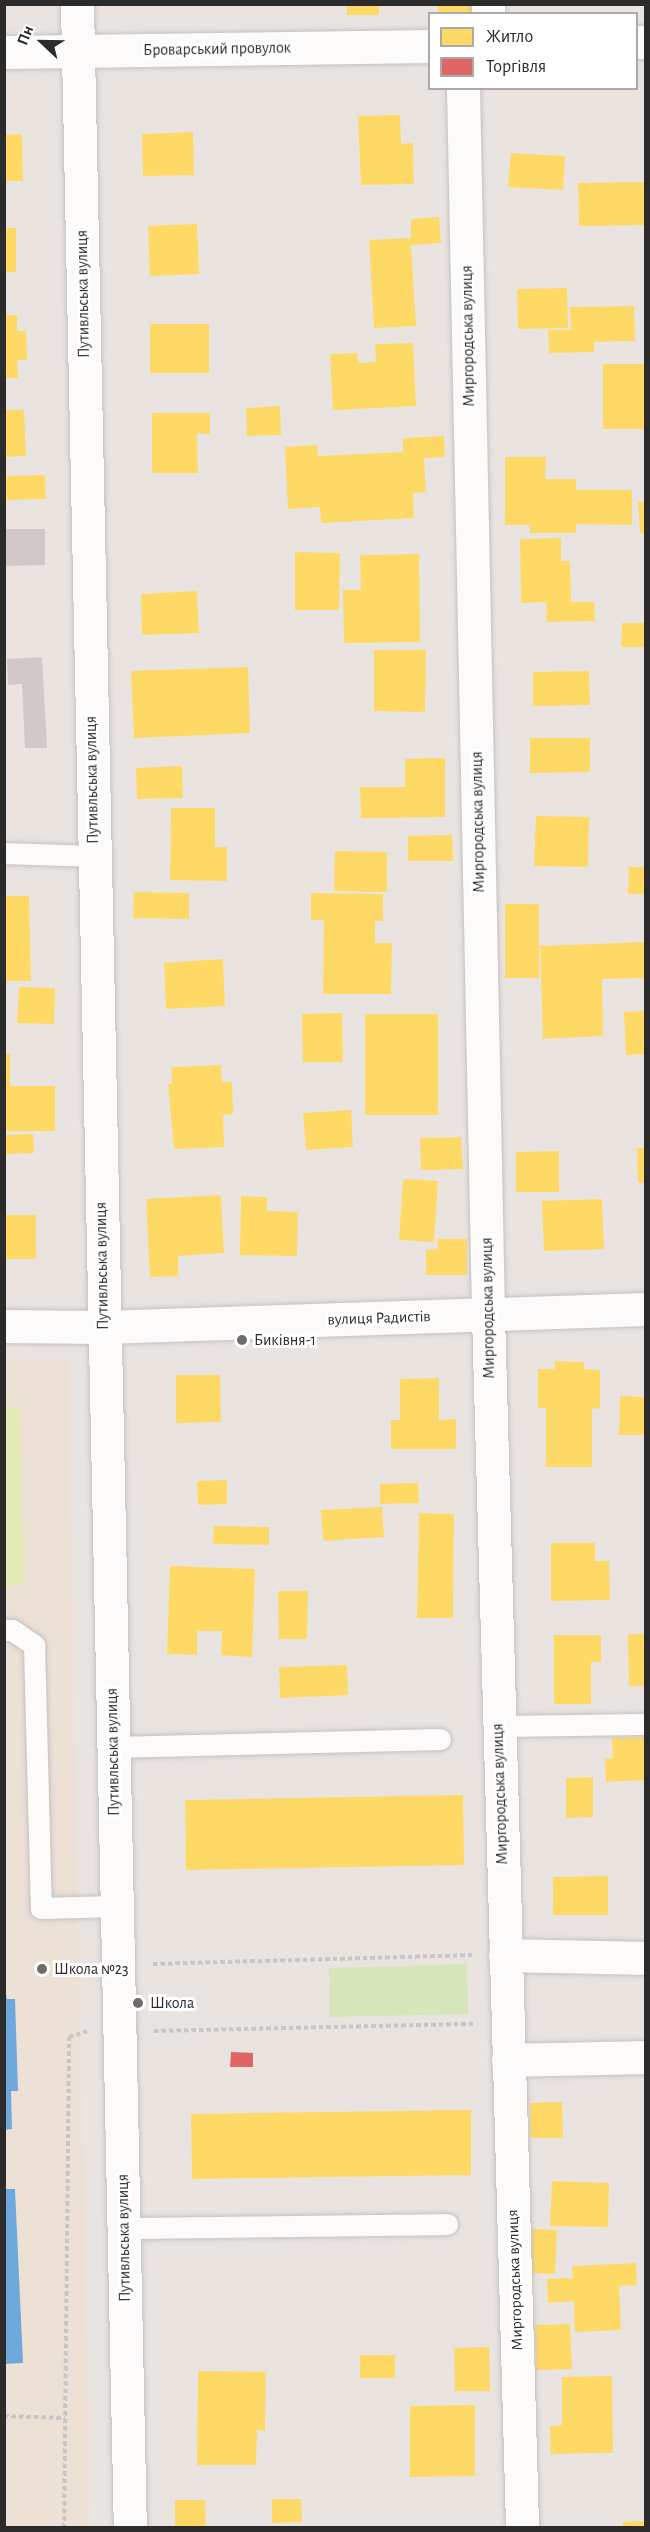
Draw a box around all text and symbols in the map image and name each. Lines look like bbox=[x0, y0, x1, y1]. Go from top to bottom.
north arrow bbox=[12, 12, 72, 72]
legend bbox=[428, 12, 638, 90]
text: Пн bbox=[14, 23, 36, 47]
text: Житло bbox=[486, 28, 533, 46]
street label: Броварський провулок bbox=[143, 38, 291, 60]
text: Торгівля bbox=[486, 58, 546, 76]
street label: Путивльська вулиця bbox=[72, 230, 94, 358]
street label: Миргородська вулиця bbox=[457, 265, 479, 407]
street label: Путивльська вулиця bbox=[81, 716, 103, 844]
street label: Миргородська вулиця bbox=[467, 751, 489, 893]
street label: Путивльська вулиця bbox=[91, 1202, 113, 1330]
street label: Миргородська вулиця bbox=[477, 1237, 499, 1379]
street label: вулиця Радистів bbox=[327, 1307, 431, 1329]
place label: Бикiвня-1 bbox=[254, 1330, 316, 1350]
marker: Бикiвня-1 bbox=[235, 1333, 249, 1347]
street label: Путивльська вулиця bbox=[102, 1688, 124, 1816]
street label: Миргородська вулиця bbox=[488, 1723, 512, 1865]
place label: Школа №23 bbox=[54, 1959, 129, 1979]
marker: Школа №23 bbox=[35, 1962, 49, 1976]
place label: Школа bbox=[150, 1993, 194, 2013]
marker: Школа bbox=[131, 1996, 145, 2010]
street label: Путивльська вулиця bbox=[113, 2174, 135, 2302]
street label: Миргородська вулиця bbox=[503, 2209, 527, 2351]

